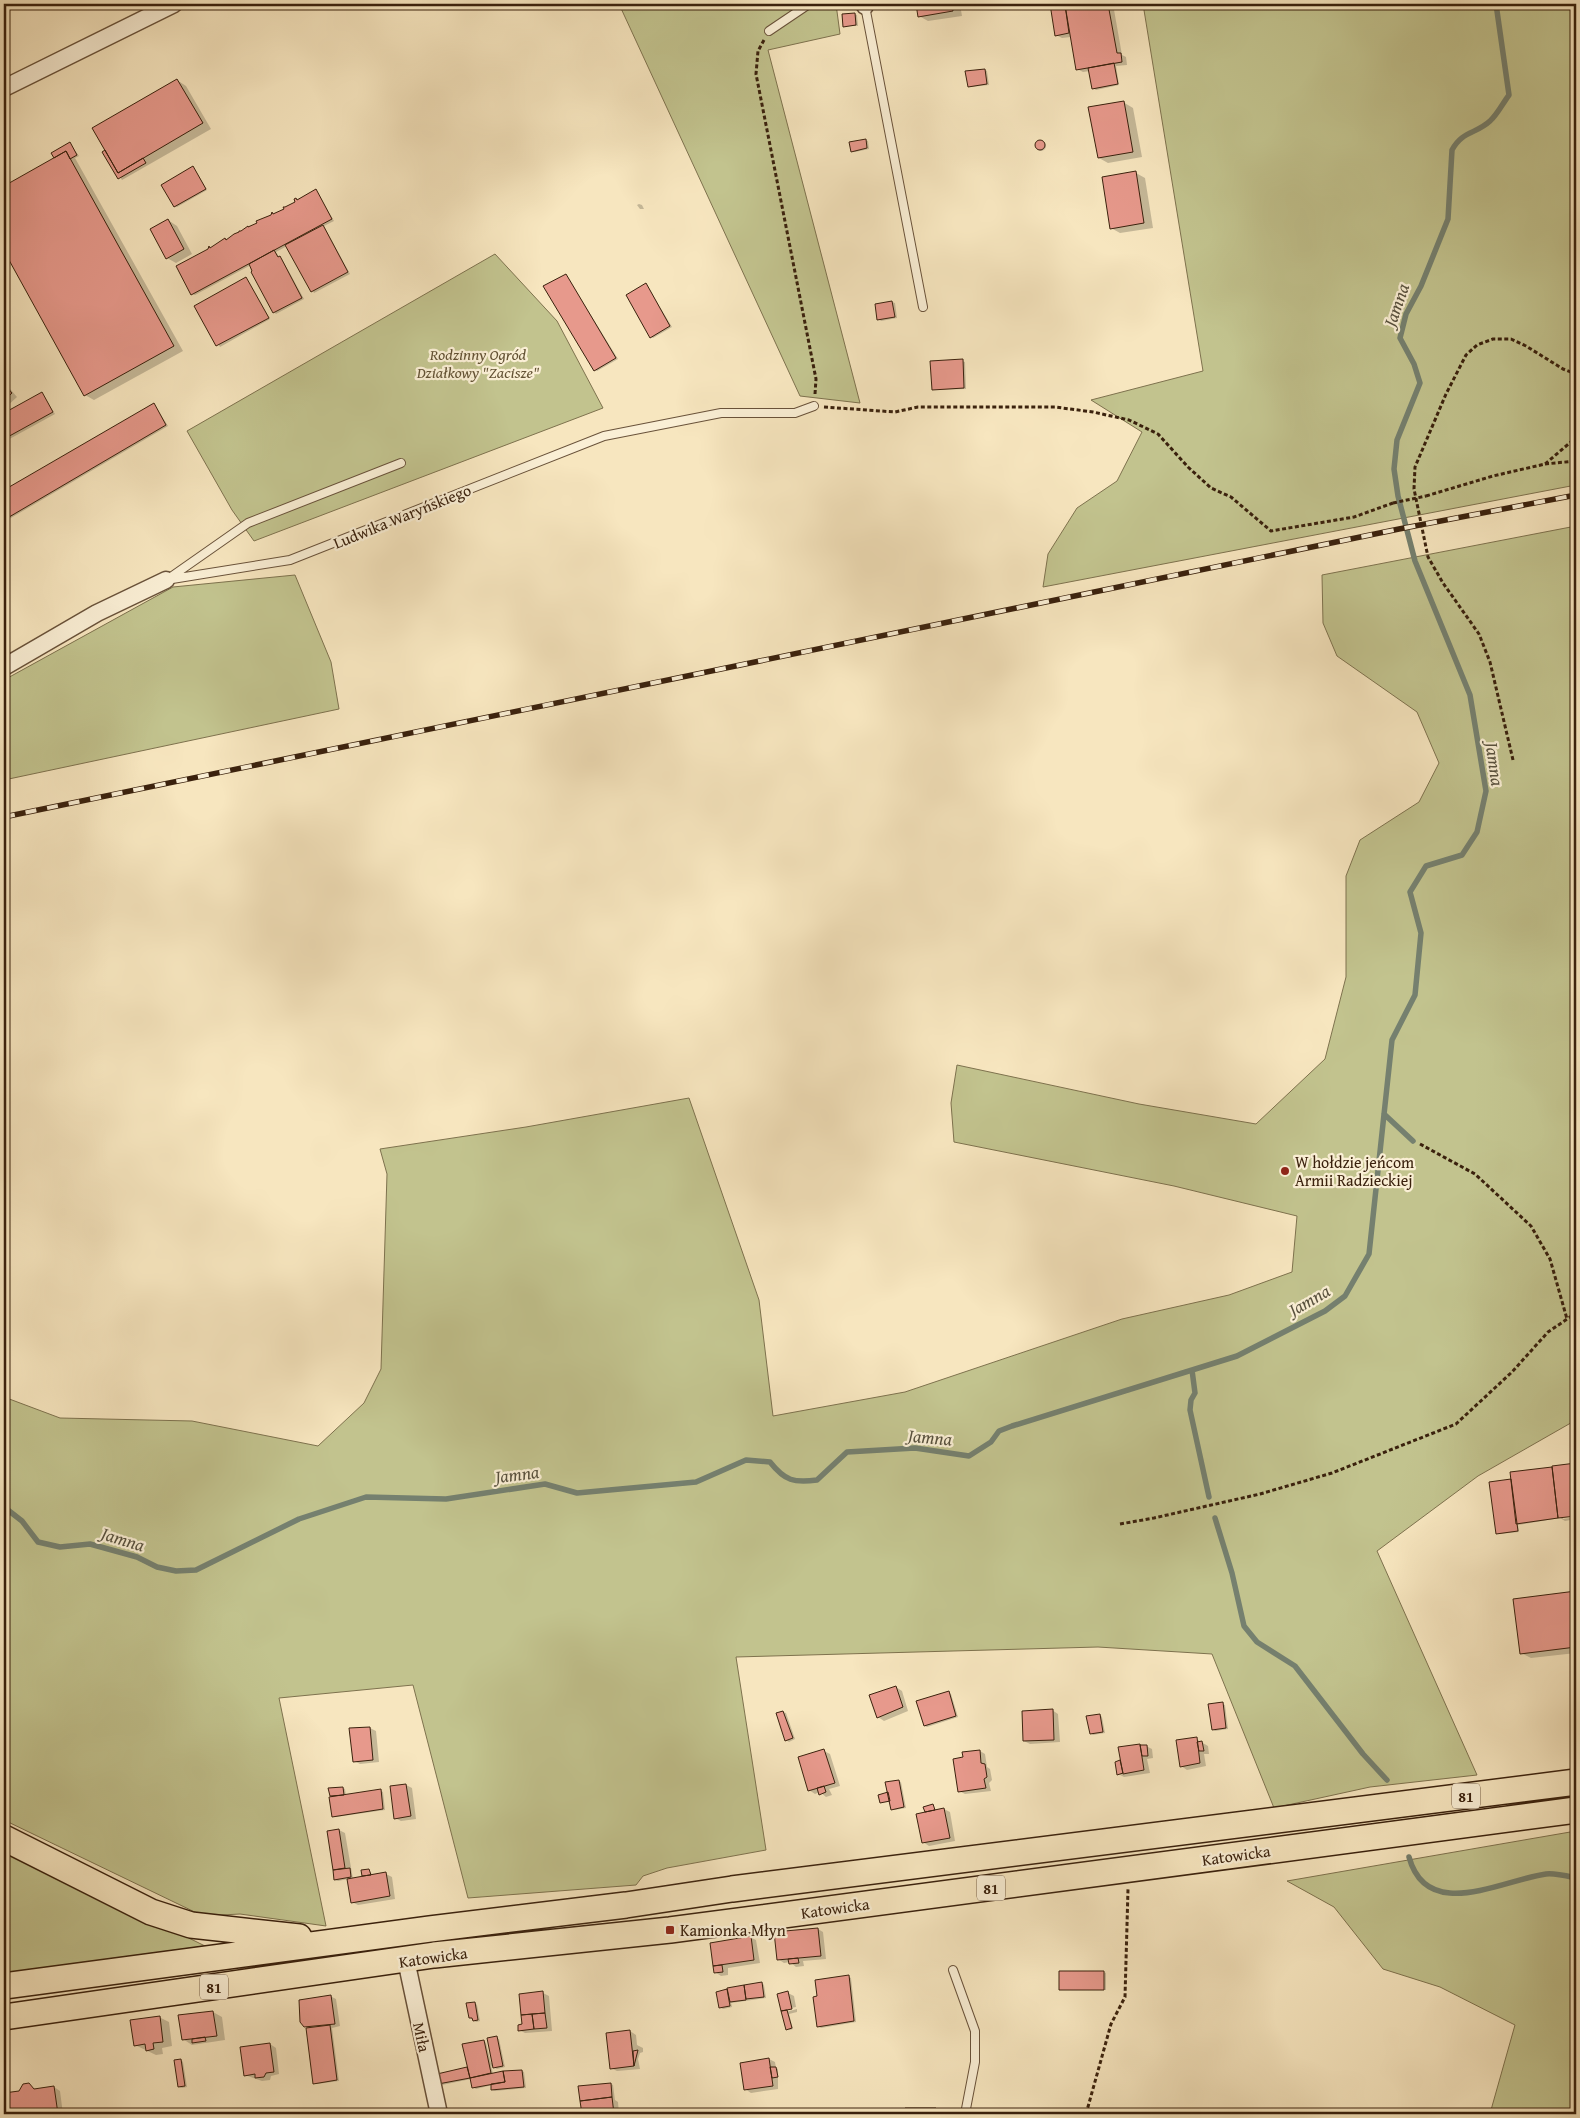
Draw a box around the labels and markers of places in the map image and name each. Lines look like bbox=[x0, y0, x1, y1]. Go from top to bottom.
place label: W hołdzie jeńcom Armii Radzieckiej bbox=[1295, 1150, 1414, 1192]
marker: W hołdzie jeńcom Armii Radzieckiej bbox=[1279, 1165, 1291, 1177]
place label: Kamionka Młyn bbox=[680, 1918, 786, 1942]
marker: Kamionka Młyn bbox=[664, 1924, 676, 1936]

